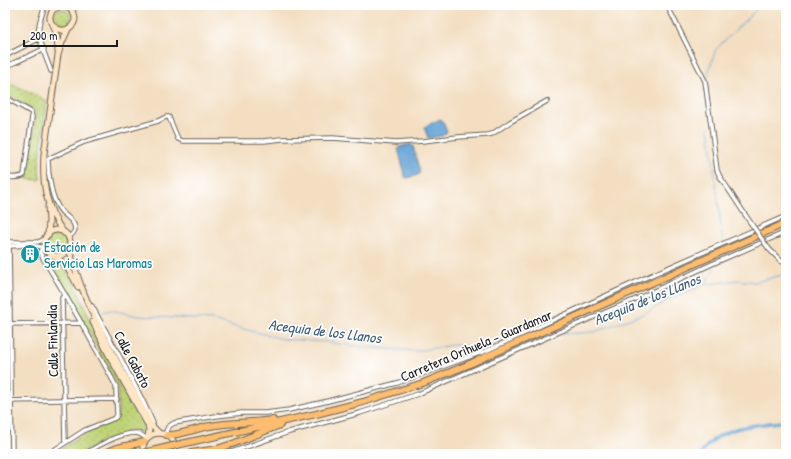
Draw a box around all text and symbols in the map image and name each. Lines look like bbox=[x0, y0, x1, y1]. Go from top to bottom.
scale bar bbox=[24, 22, 117, 48]
text: 200 m bbox=[30, 27, 57, 44]
place label: Estación de Servicio Las Maromas bbox=[44, 237, 152, 272]
building icon: Estación de Servicio Las Maromas bbox=[19, 243, 41, 265]
water label: Acequia de los Llanos bbox=[591, 268, 705, 330]
street label: Calle Finlandia bbox=[42, 304, 62, 377]
street label: Carretera Orihuela - Guardamar bbox=[397, 304, 555, 386]
water label: Acequia de los Llanos bbox=[267, 314, 384, 348]
street label: Calle Gabato bbox=[110, 327, 156, 391]

